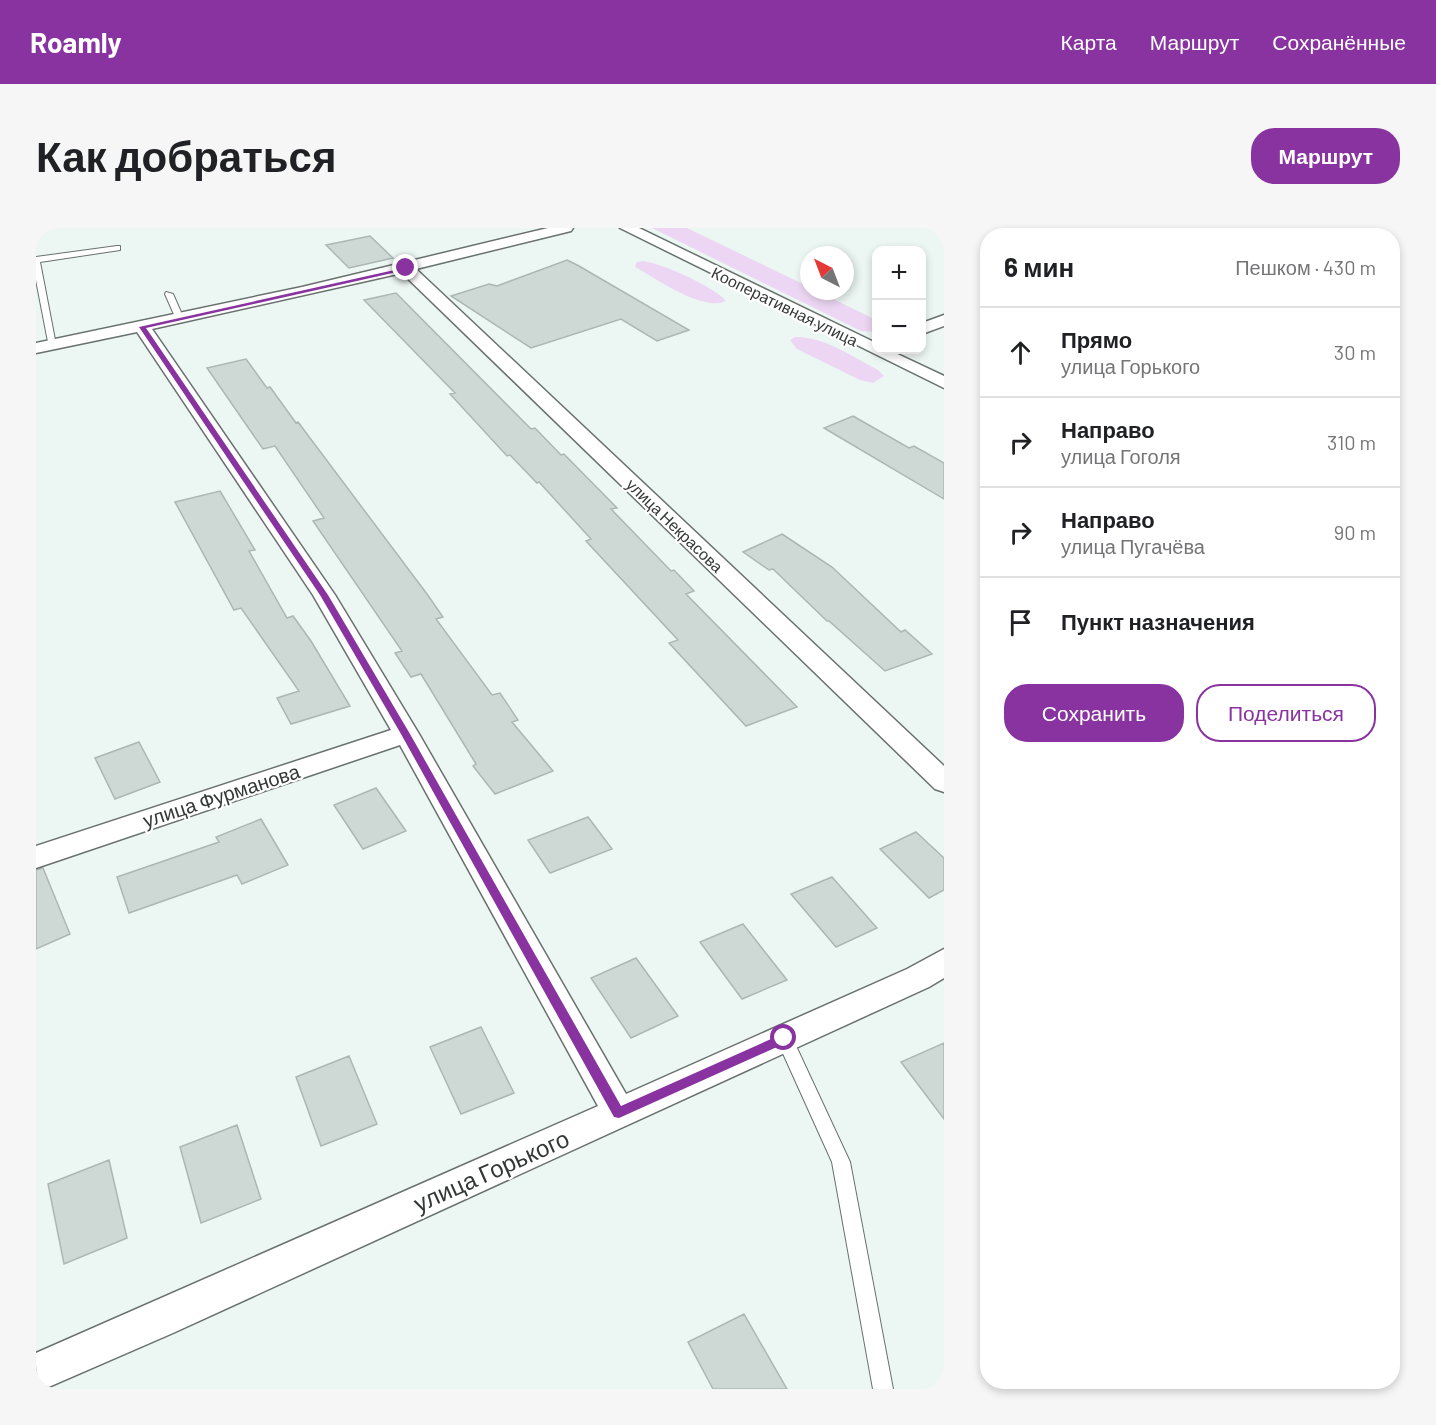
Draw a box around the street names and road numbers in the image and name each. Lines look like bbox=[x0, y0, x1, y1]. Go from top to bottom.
street label: Кооперативная улица bbox=[709, 262, 861, 350]
street label: улица Некрасова bbox=[623, 474, 727, 576]
street label: улица Фурманова bbox=[139, 758, 303, 832]
street label: улица Горького bbox=[409, 1123, 573, 1217]

